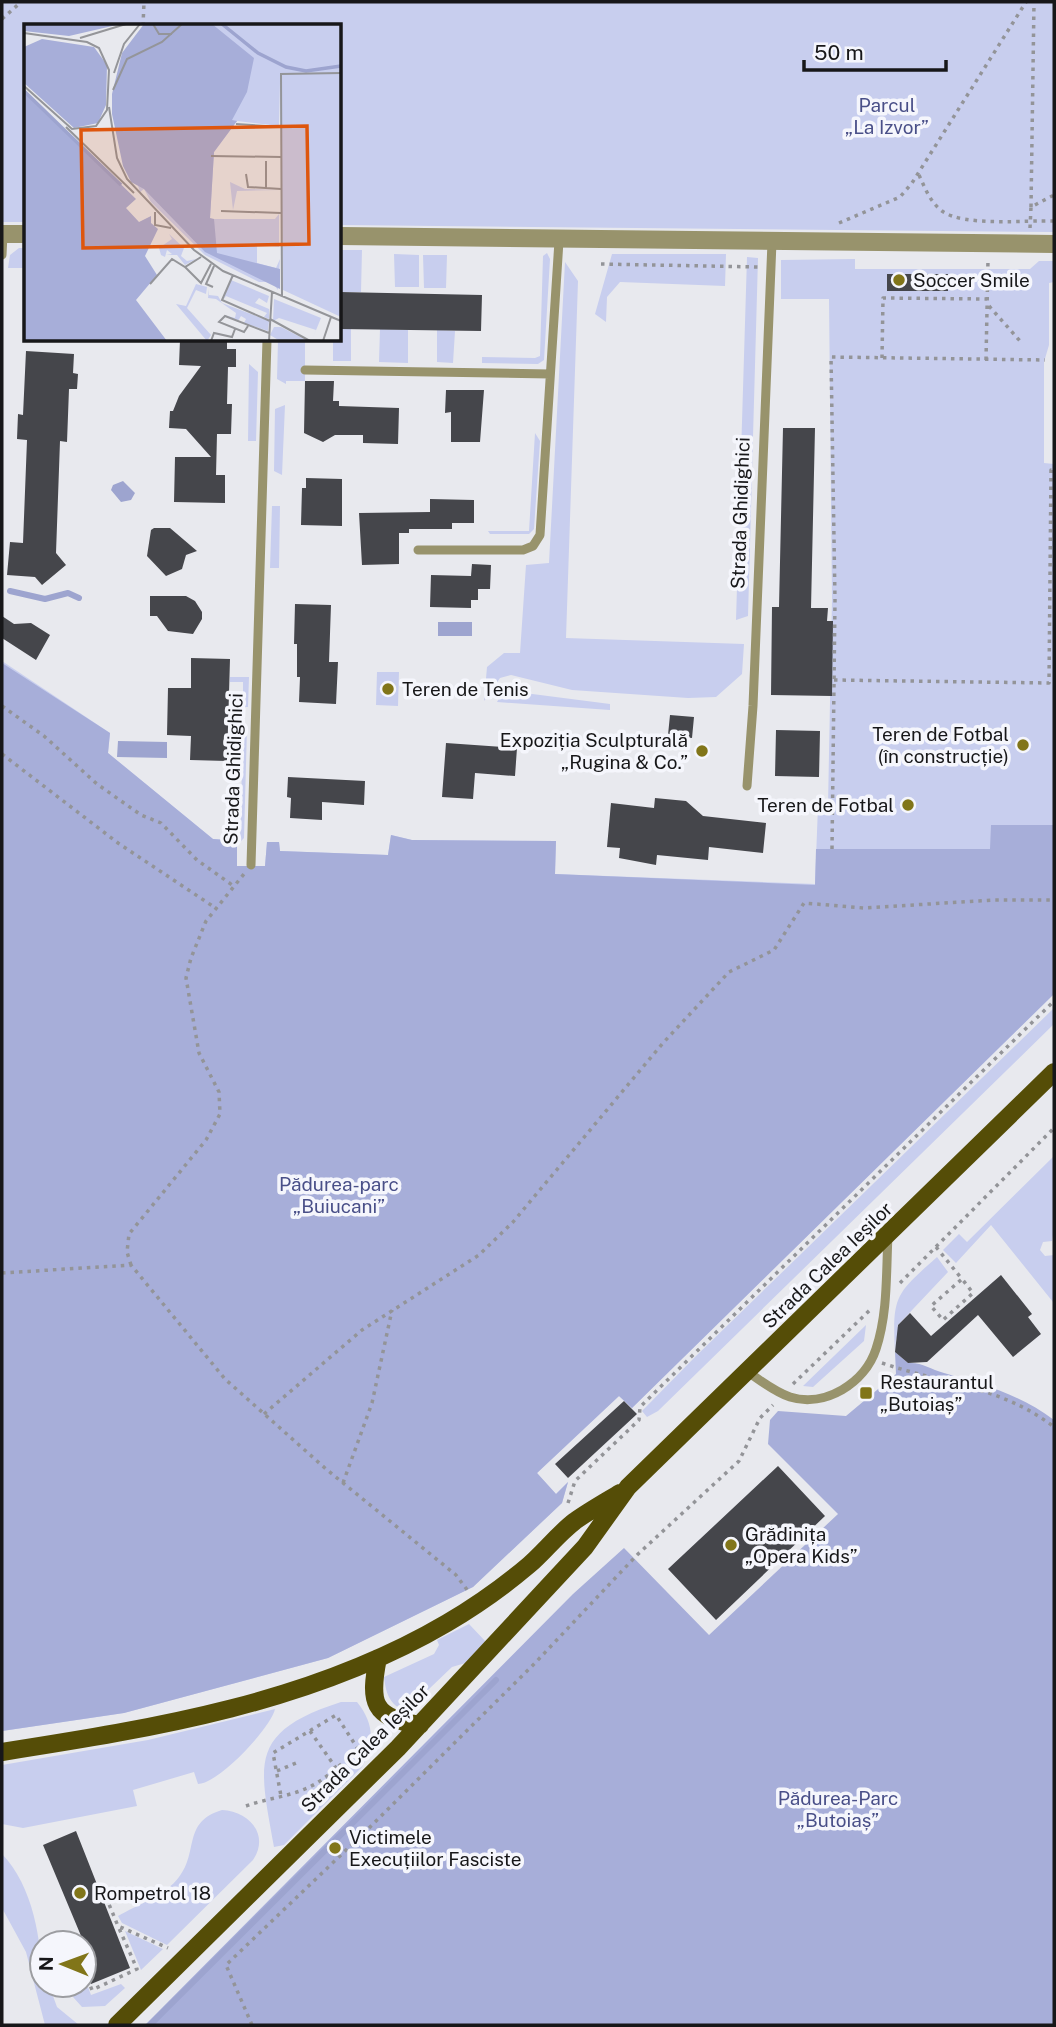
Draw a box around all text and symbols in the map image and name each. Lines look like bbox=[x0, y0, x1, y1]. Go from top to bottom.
inset map bbox=[24, 24, 341, 341]
scale bar bbox=[804, 28, 946, 72]
text: 50 m bbox=[814, 40, 864, 65]
park label: Parcul „La Izvor” bbox=[845, 94, 929, 138]
place label: Soccer Smile bbox=[913, 269, 1030, 291]
marker: Soccer Smile bbox=[891, 272, 907, 288]
street label: Strada Ghidighici bbox=[726, 437, 754, 589]
place label: Teren de Tenis bbox=[402, 678, 529, 700]
marker: Teren de Tenis bbox=[380, 681, 396, 697]
street label: Strada Ghidighici bbox=[219, 693, 247, 845]
place label: Teren de Fotbal (în construcție) bbox=[872, 723, 1009, 767]
place label: Expoziția Sculpturală „Rugina & Co.” bbox=[500, 729, 688, 773]
marker: Teren de Fotbal (în construcție) bbox=[1015, 737, 1031, 753]
marker: Expoziția Sculpturală „Rugina & Co.” bbox=[694, 743, 710, 759]
place label: Teren de Fotbal bbox=[757, 794, 894, 816]
marker: Teren de Fotbal bbox=[900, 797, 916, 813]
park label: Pădurea-parc „Buiucani” bbox=[279, 1173, 399, 1217]
street label: Strada Calea Ieșilor bbox=[757, 1197, 897, 1333]
place label: Restaurantul „Butoiaș” bbox=[880, 1371, 994, 1415]
marker: Restaurantul „Butoiaș” bbox=[858, 1385, 874, 1401]
place label: Grădinița „Opera Kids” bbox=[745, 1523, 858, 1567]
marker: Grădinița „Opera Kids” bbox=[723, 1537, 739, 1553]
street label: Strada Calea Ieșilor bbox=[296, 1679, 434, 1817]
park label: Pădurea-Parc „Butoiaș” bbox=[778, 1787, 898, 1831]
place label: Victimele Execuțiilor Fasciste bbox=[349, 1826, 522, 1870]
marker: Victimele Execuțiilor Fasciste bbox=[327, 1840, 343, 1856]
place label: Rompetrol 18 bbox=[94, 1882, 211, 1904]
marker: Rompetrol 18 bbox=[72, 1885, 88, 1901]
north arrow bbox=[28, 1929, 98, 1999]
text: N bbox=[35, 1956, 57, 1971]

